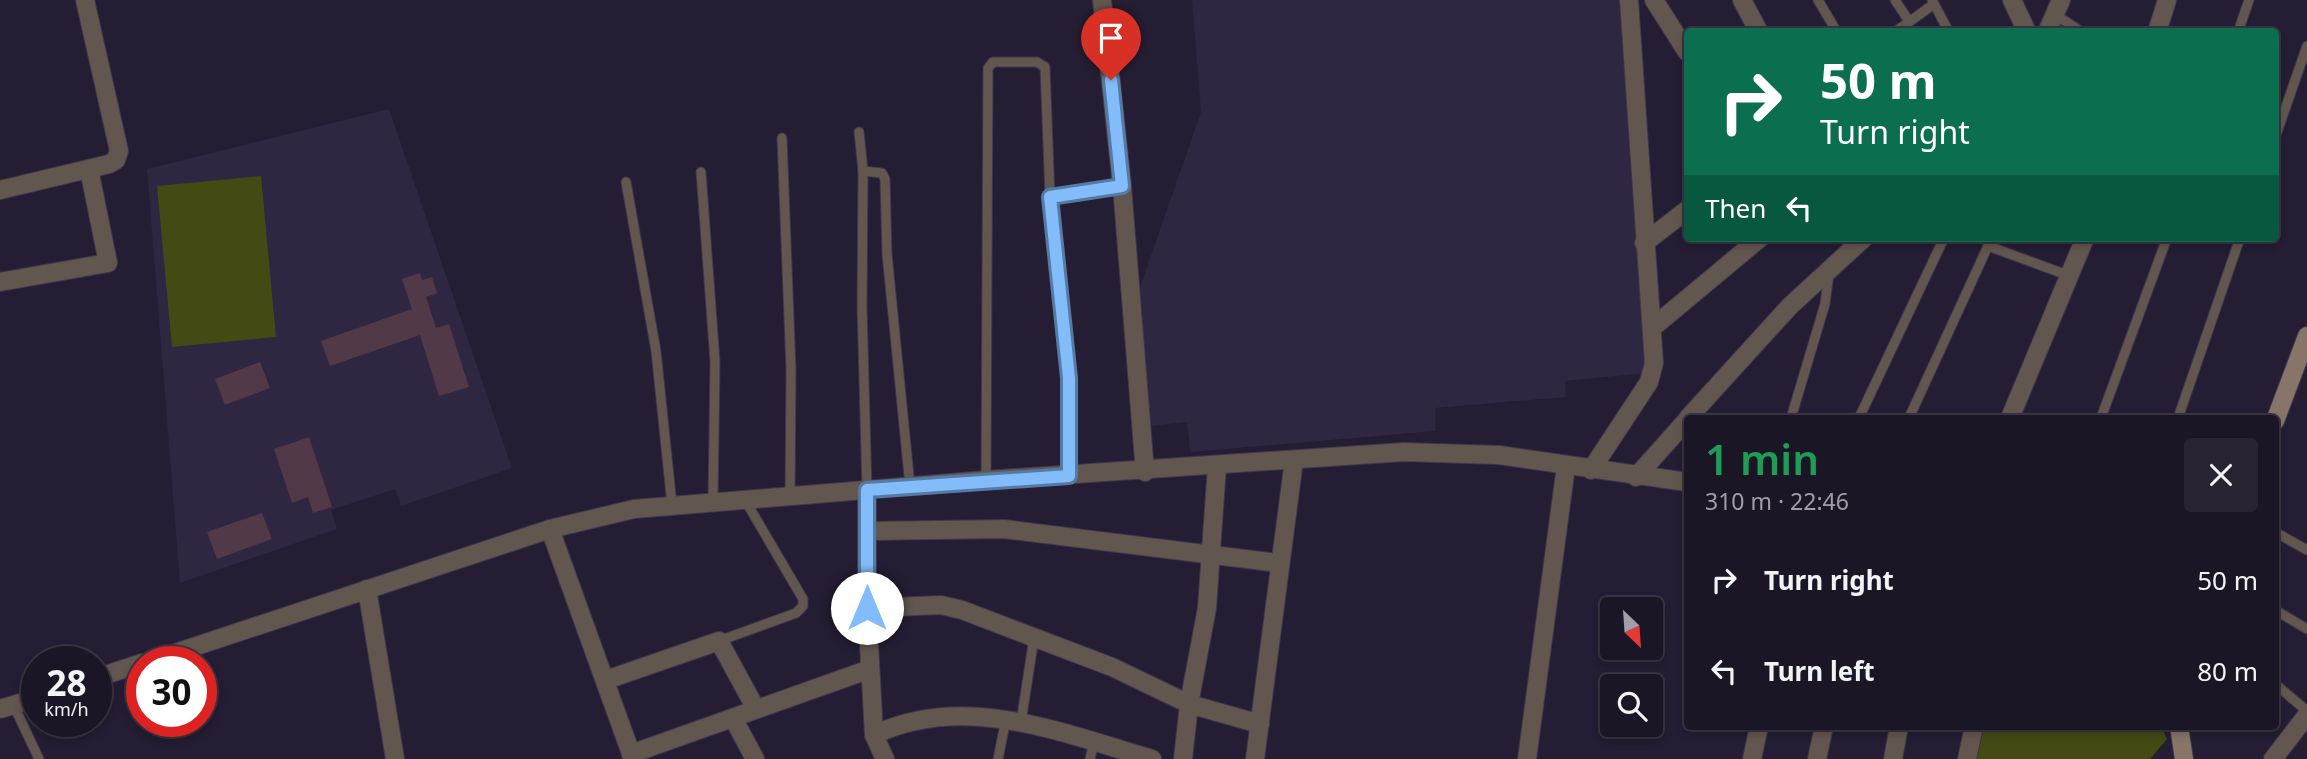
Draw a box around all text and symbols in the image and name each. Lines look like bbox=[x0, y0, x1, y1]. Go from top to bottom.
pin bbox=[1081, 8, 1141, 80]
icon: arrive bbox=[1092, 19, 1130, 57]
text: 50 m bbox=[1820, 47, 1937, 113]
icon: right bbox=[1705, 56, 1796, 147]
text: Turn right bbox=[1820, 110, 1970, 153]
icon: left bbox=[1780, 189, 1818, 227]
text: Then bbox=[1705, 190, 1766, 226]
text: 1 min bbox=[1705, 430, 1819, 487]
button: close bbox=[2184, 438, 2258, 512]
text: 310 m · 22:46 bbox=[1705, 485, 1849, 517]
icon: right bbox=[1705, 561, 1743, 599]
text: Turn right bbox=[1764, 562, 1894, 598]
text: 50 m bbox=[2197, 562, 2258, 598]
position arrow bbox=[830, 571, 904, 645]
north arrow bbox=[1600, 597, 1662, 660]
map controls bbox=[1600, 597, 1663, 737]
speed limit sign: 30 bbox=[126, 646, 217, 737]
icon: left bbox=[1705, 652, 1743, 690]
text: Turn left bbox=[1764, 653, 1875, 689]
text: 80 m bbox=[2197, 653, 2258, 689]
text: 28 bbox=[46, 659, 87, 706]
button: search bbox=[1600, 674, 1663, 737]
text: km/h bbox=[44, 697, 89, 721]

